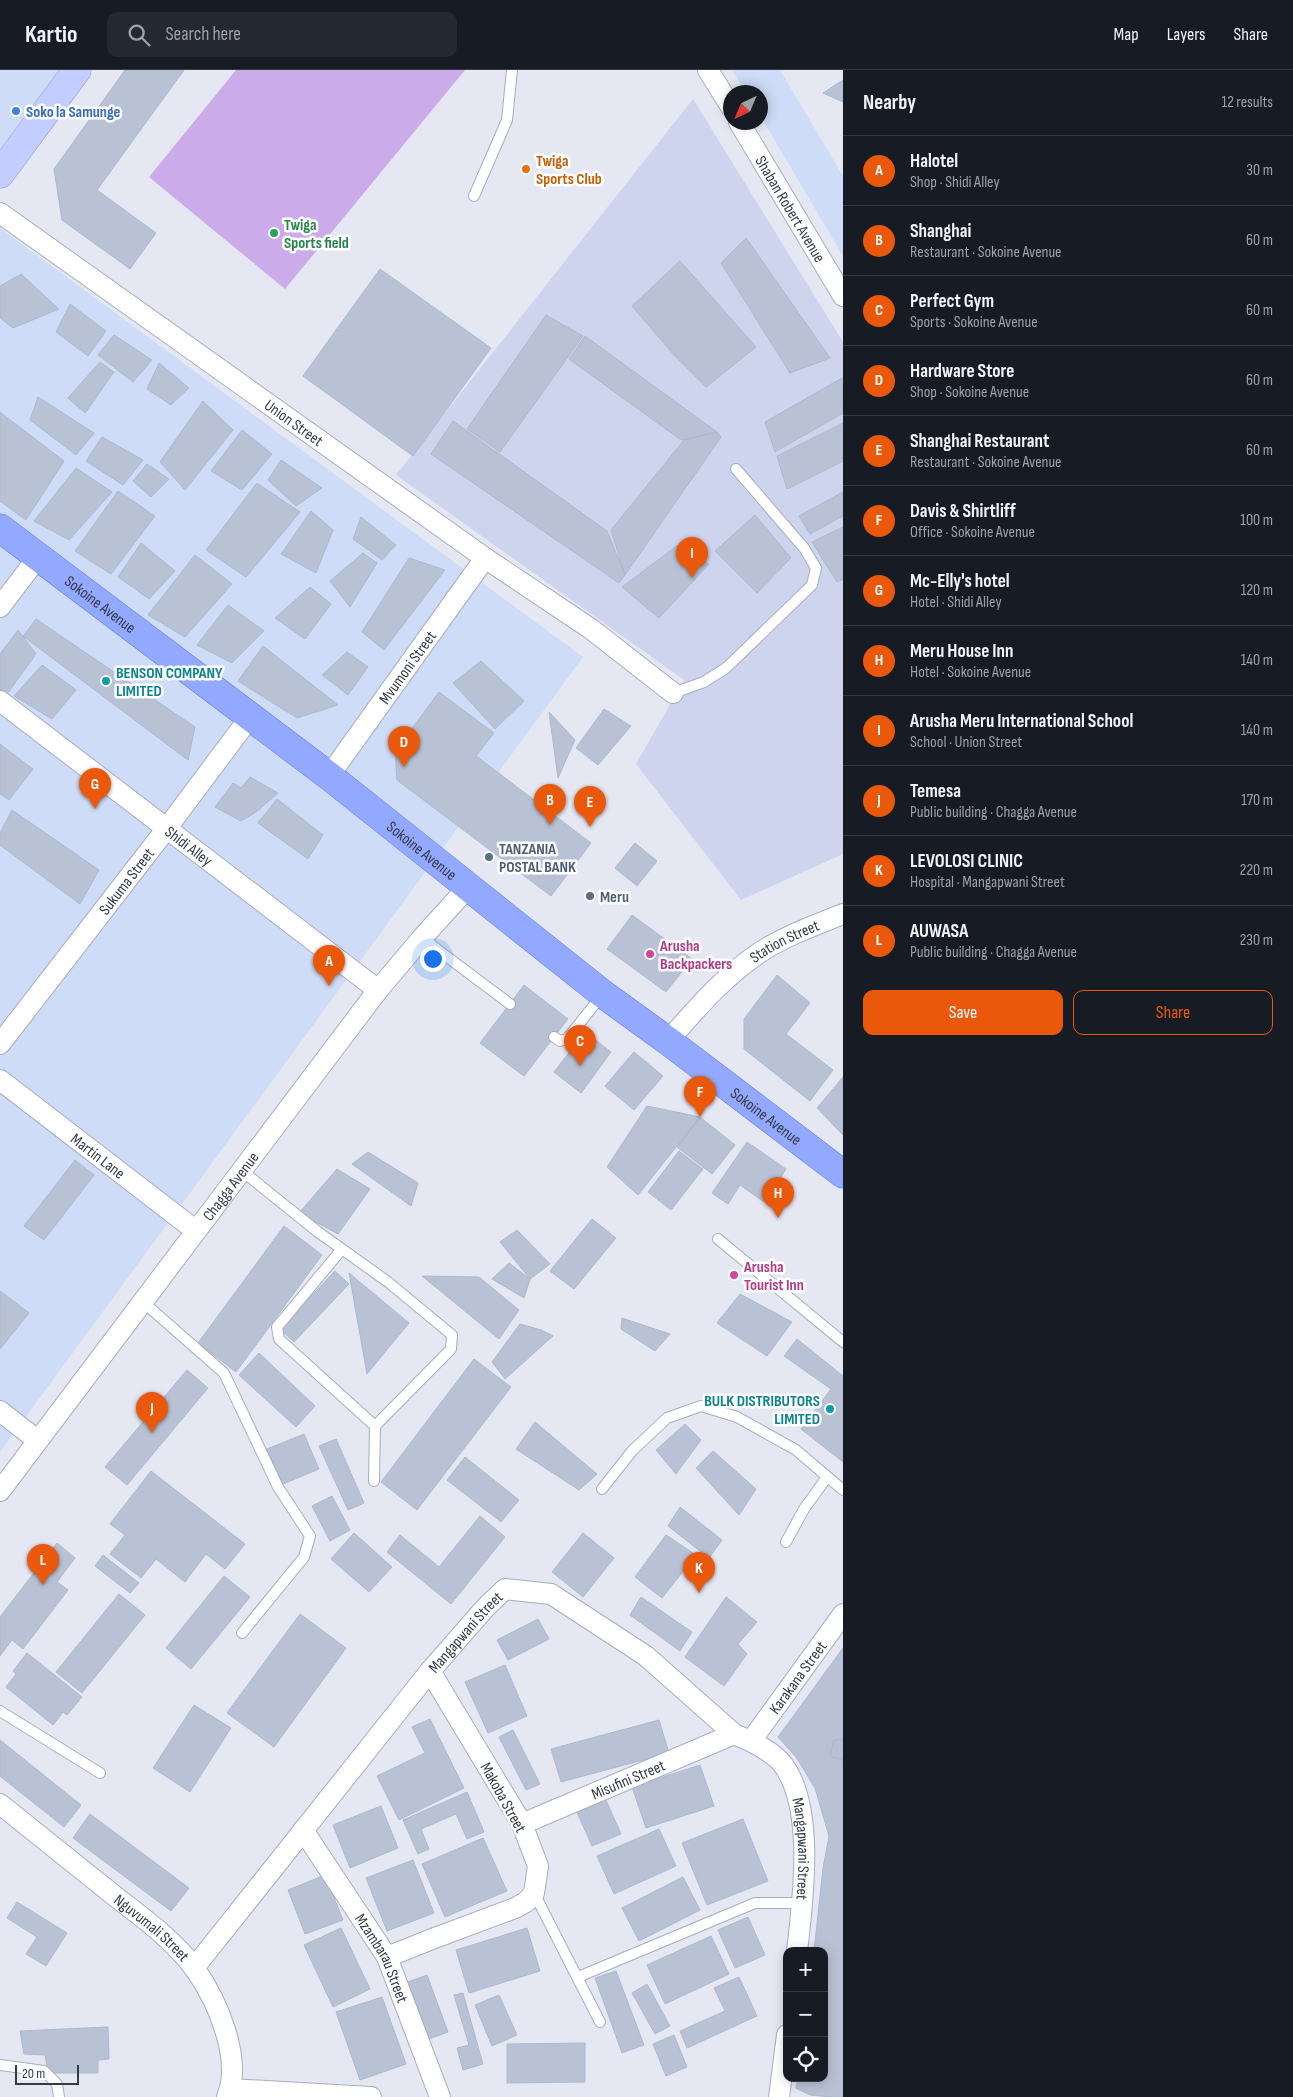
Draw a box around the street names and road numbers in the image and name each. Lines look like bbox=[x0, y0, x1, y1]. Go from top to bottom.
street label: Shaban Robert Avenue bbox=[750, 153, 829, 266]
street label: Union Street bbox=[260, 396, 326, 451]
street label: Sokoine Avenue bbox=[60, 572, 139, 638]
street label: Mvumoni Street bbox=[376, 627, 441, 708]
street label: Sokoine Avenue bbox=[382, 818, 460, 885]
street label: Shidi Alley bbox=[161, 823, 216, 871]
street label: Sukuma Street bbox=[95, 845, 159, 919]
street label: Station Street bbox=[746, 916, 822, 968]
street label: Sokoine Avenue bbox=[726, 1084, 805, 1150]
street label: Martin Lane bbox=[67, 1130, 128, 1184]
street label: Chagga Avenue bbox=[199, 1149, 263, 1225]
street label: Mangapwani Street bbox=[425, 1588, 507, 1677]
street label: Karakana Street bbox=[766, 1638, 831, 1718]
street label: Misufini Street bbox=[589, 1756, 668, 1804]
street label: Makoba Street bbox=[476, 1759, 530, 1836]
street label: Mangapwani Street bbox=[787, 1796, 812, 1901]
street label: Nguvumali Street bbox=[110, 1891, 193, 1966]
street label: Mzambarau Street bbox=[350, 1911, 411, 2006]

